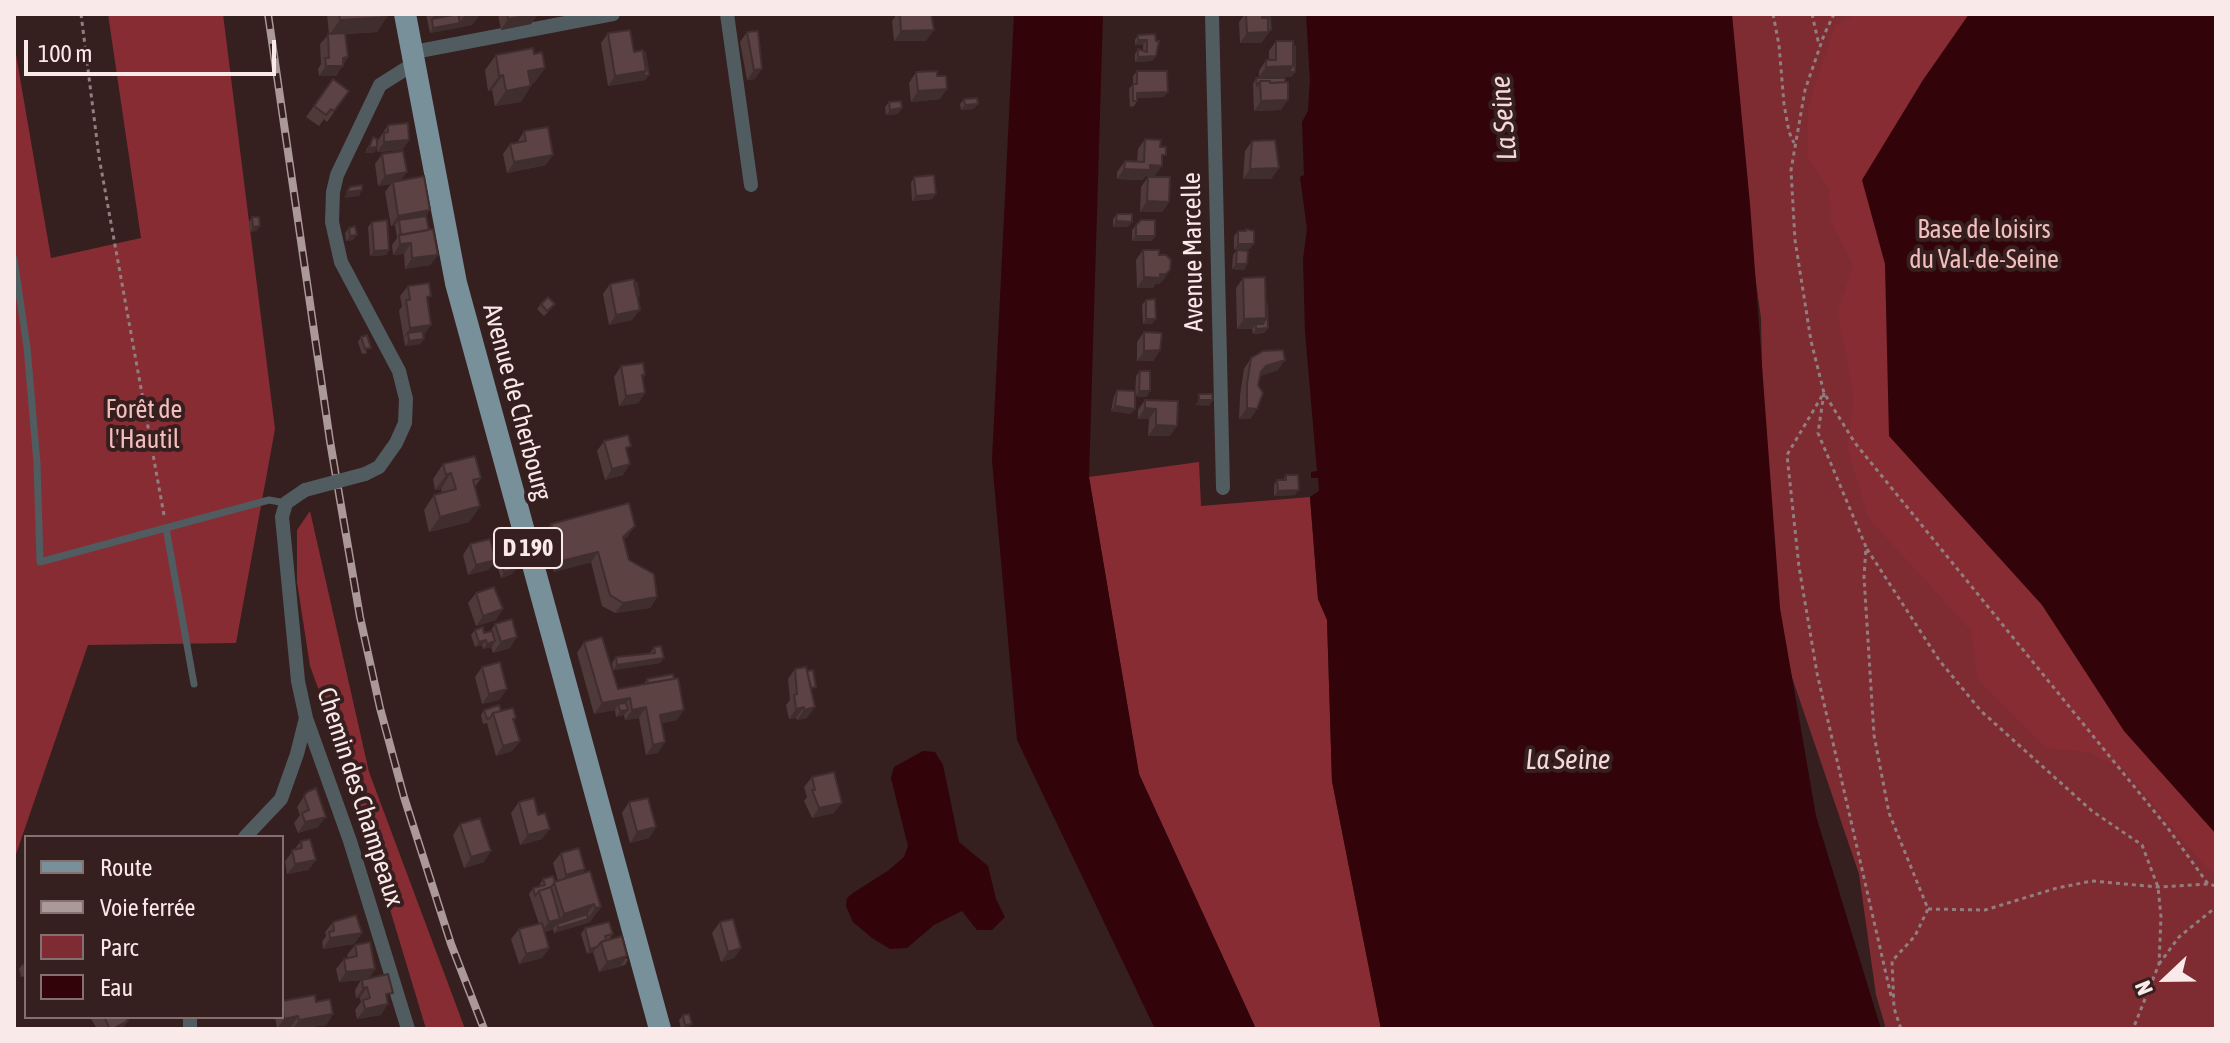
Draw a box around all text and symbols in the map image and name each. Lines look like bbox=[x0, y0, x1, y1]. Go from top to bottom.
scale bar bbox=[28, 24, 280, 74]
text: 100 m bbox=[38, 40, 92, 67]
water label: La Seine bbox=[1484, 74, 1524, 162]
street label: Avenue Marcelle bbox=[1176, 172, 1210, 332]
park label: Base de loisirs du Val-de-Seine bbox=[1909, 214, 2059, 276]
street label: Avenue de Cherbourg bbox=[476, 300, 558, 504]
park label: Forêt de l'Hautil bbox=[106, 394, 182, 456]
road number: D 190 bbox=[494, 528, 562, 568]
street label: Chemin des Champeaux bbox=[310, 684, 410, 910]
water label: La Seine bbox=[1526, 743, 1610, 777]
legend bbox=[24, 835, 284, 1019]
text: Route bbox=[100, 854, 152, 881]
text: Voie ferrée bbox=[100, 894, 195, 921]
text: Parc bbox=[100, 934, 138, 961]
north arrow bbox=[2126, 939, 2206, 1019]
text: Eau bbox=[100, 974, 133, 1001]
text: N bbox=[2129, 977, 2158, 999]

